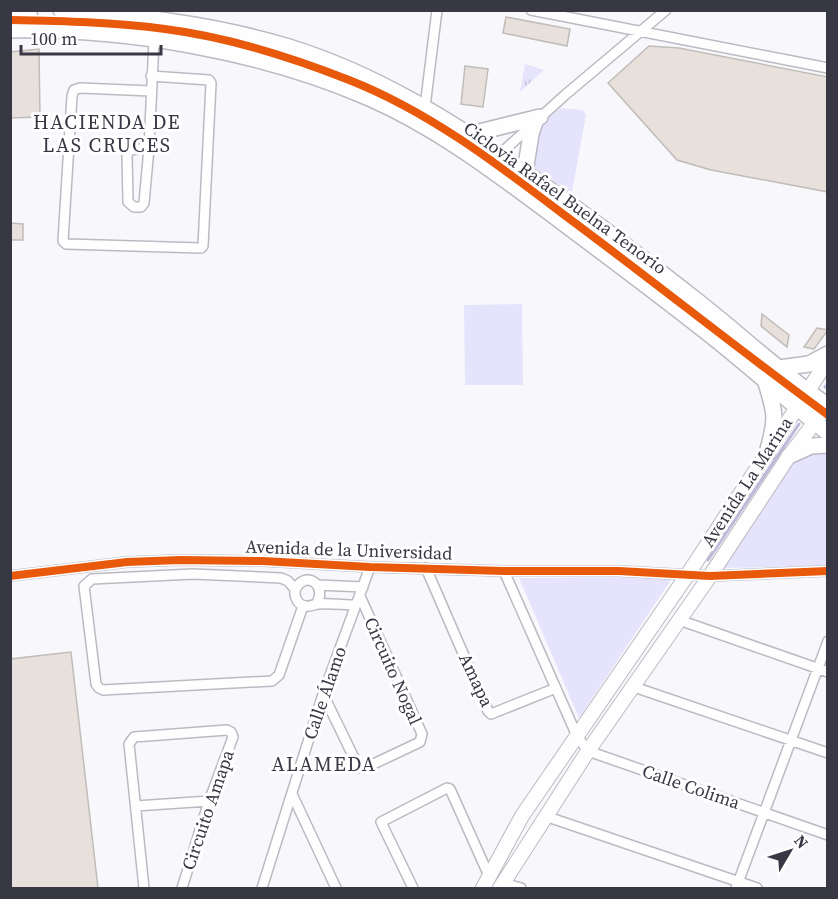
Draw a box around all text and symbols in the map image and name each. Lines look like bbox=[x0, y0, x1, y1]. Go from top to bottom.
scale bar bbox=[21, 18, 160, 56]
text: 100 m bbox=[30, 26, 77, 51]
district label: HACIENDA DE LAS CRUCES bbox=[33, 108, 181, 159]
street label: Ciclovia Rafael Buelna Tenorio bbox=[459, 115, 672, 280]
street label: Avenida La Marina bbox=[695, 411, 799, 552]
street label: Avenida de la Universidad bbox=[245, 533, 453, 566]
street label: Circuito Nogal bbox=[359, 613, 428, 728]
street label: Calle Álamo bbox=[297, 643, 352, 743]
street label: Amapa bbox=[453, 649, 500, 711]
street label: Circuito Amapa bbox=[175, 746, 240, 873]
district label: ALAMEDA bbox=[272, 750, 376, 778]
street label: Calle Colima bbox=[639, 758, 744, 815]
north arrow bbox=[760, 821, 820, 881]
text: N bbox=[789, 830, 814, 853]

